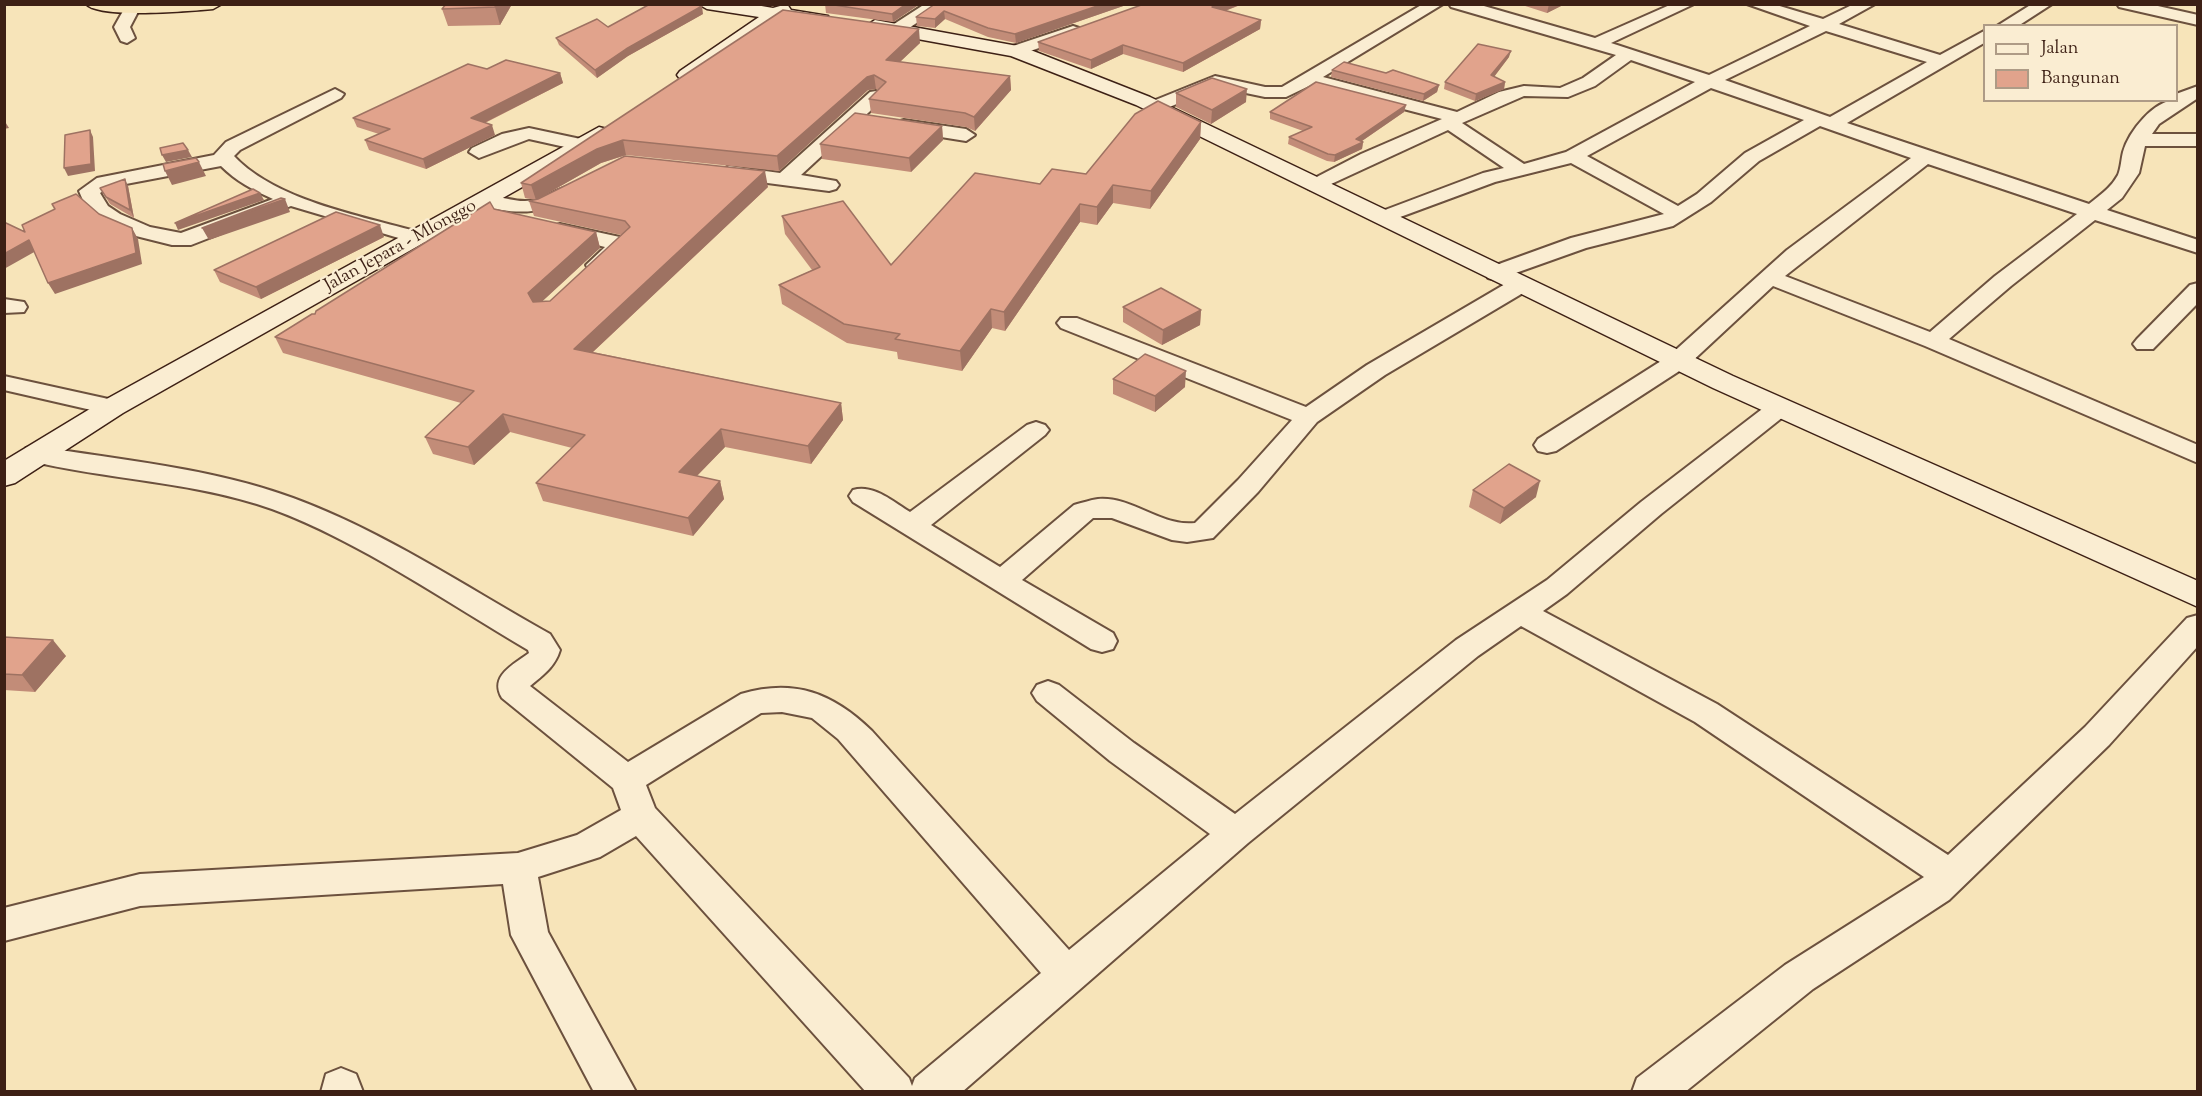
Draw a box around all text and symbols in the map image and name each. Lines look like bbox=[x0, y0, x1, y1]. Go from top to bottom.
legend bbox=[1983, 24, 2178, 102]
text: Jalan bbox=[2041, 36, 2078, 62]
text: Bangunan bbox=[2041, 66, 2120, 92]
street label: Jalan Jepara - Mlonggo bbox=[321, 196, 481, 298]

